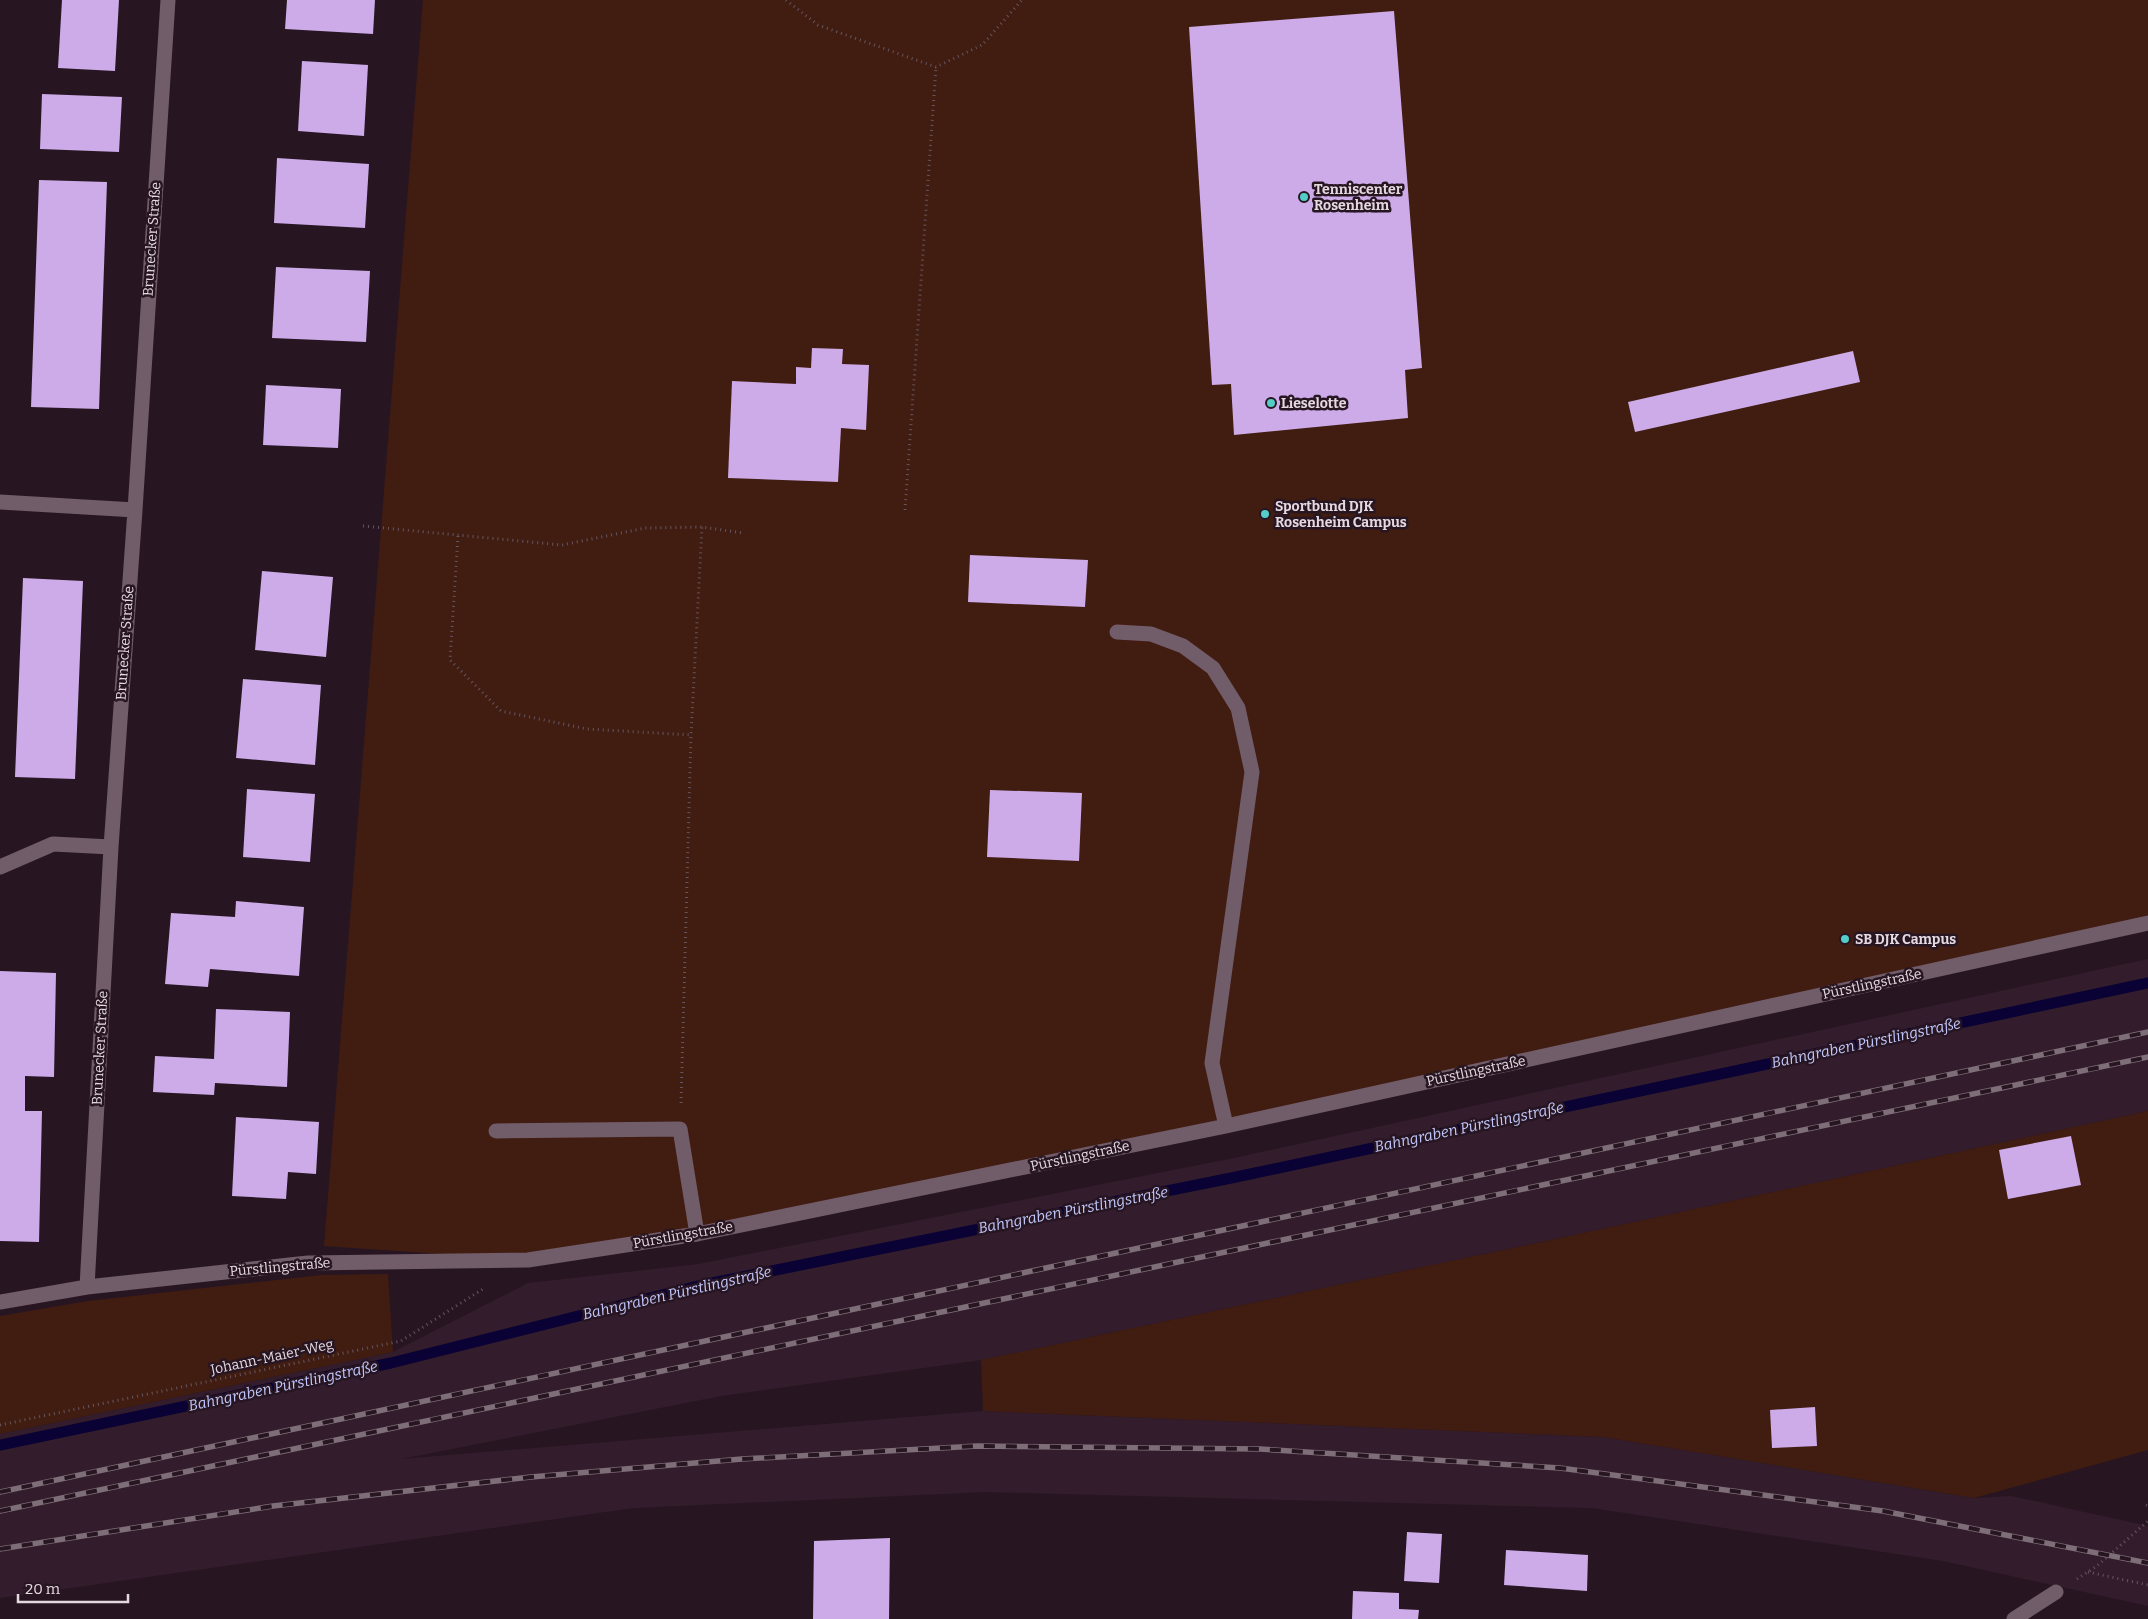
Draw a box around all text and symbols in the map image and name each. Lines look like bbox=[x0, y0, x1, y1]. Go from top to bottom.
street label: Brunecker Straße bbox=[140, 181, 164, 297]
place label: Tenniscenter Rosenheim bbox=[1314, 181, 1403, 214]
marker: Tenniscenter Rosenheim bbox=[1298, 191, 1310, 203]
place label: Lieselotte bbox=[1281, 395, 1347, 412]
marker: Lieselotte bbox=[1265, 397, 1277, 409]
place label: Sportbund DJK Rosenheim Campus bbox=[1275, 498, 1407, 531]
marker: Sportbund DJK Rosenheim Campus bbox=[1259, 508, 1271, 520]
street label: Brunecker Straße bbox=[113, 585, 137, 701]
place label: SB DJK Campus bbox=[1855, 931, 1956, 948]
marker: SB DJK Campus bbox=[1839, 933, 1851, 945]
street label: Pürstlingstraße bbox=[1821, 965, 1923, 1003]
street label: Brunecker Straße bbox=[89, 990, 111, 1106]
water label: Bahngraben Pürstlingstraße bbox=[1770, 1014, 1963, 1072]
street label: Pürstlingstraße bbox=[1425, 1052, 1527, 1090]
water label: Bahngraben Pürstlingstraße bbox=[1373, 1098, 1566, 1156]
street label: Pürstlingstraße bbox=[1029, 1137, 1131, 1175]
water label: Bahngraben Pürstlingstraße bbox=[976, 1183, 1170, 1237]
street label: Pürstlingstraße bbox=[632, 1218, 734, 1252]
street label: Pürstlingstraße bbox=[229, 1254, 331, 1280]
water label: Bahngraben Pürstlingstraße bbox=[581, 1262, 774, 1323]
street label: Johann-Maier-Weg bbox=[208, 1336, 335, 1379]
water label: Bahngraben Pürstlingstraße bbox=[187, 1357, 380, 1415]
scale bar bbox=[18, 1572, 128, 1604]
text: 20 m bbox=[25, 1580, 61, 1598]

